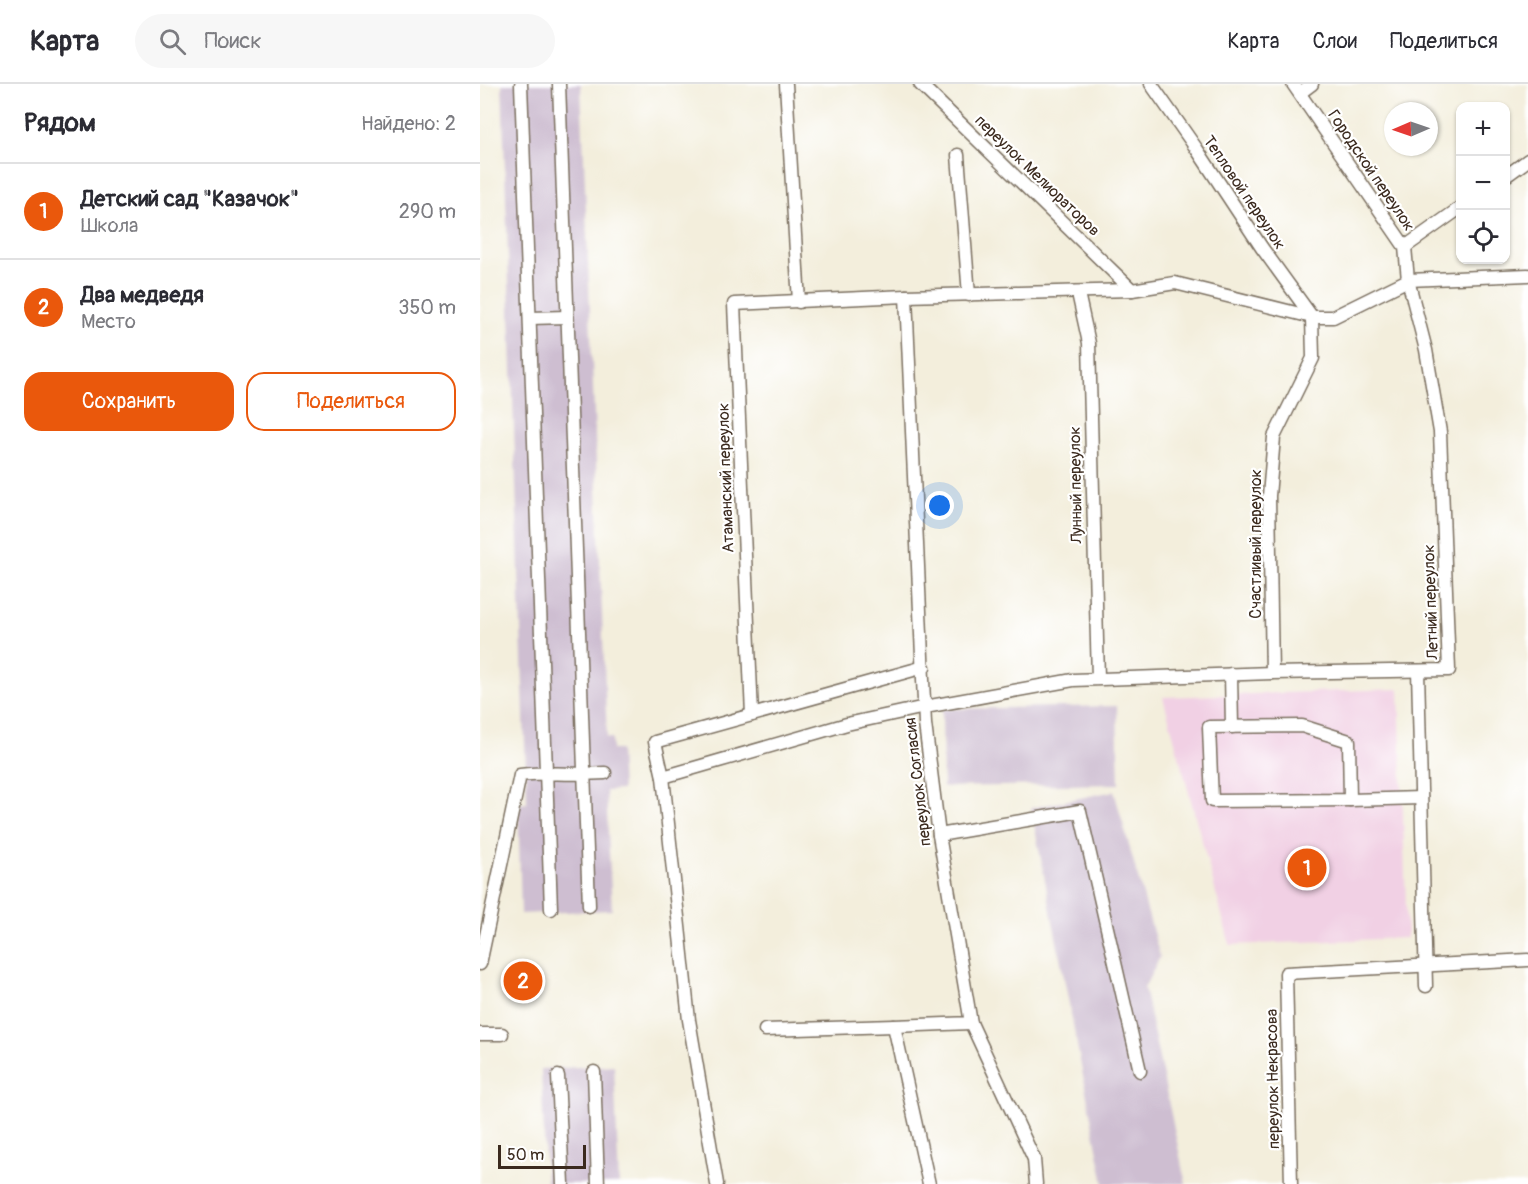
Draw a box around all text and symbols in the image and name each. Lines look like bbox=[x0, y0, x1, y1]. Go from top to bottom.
search box bbox=[135, 14, 555, 68]
text: Карта bbox=[30, 24, 99, 59]
icon: search bbox=[156, 25, 189, 58]
text: Поиск bbox=[204, 27, 262, 55]
text: Карта bbox=[1227, 28, 1279, 55]
text: Слои bbox=[1312, 28, 1357, 55]
text: Поделиться bbox=[1390, 28, 1498, 55]
north arrow bbox=[1384, 102, 1438, 156]
map controls bbox=[1456, 102, 1510, 264]
button: + bbox=[1456, 102, 1510, 156]
street label: Городской переулок bbox=[1323, 106, 1419, 235]
text: Рядом bbox=[24, 107, 96, 139]
text: Найдено: 2 bbox=[361, 111, 456, 136]
street label: переулок Мелиораторов bbox=[971, 111, 1104, 241]
street label: Тепловой переулок bbox=[1199, 132, 1290, 253]
button: − bbox=[1456, 156, 1510, 210]
text: Детский сад "Казачок" bbox=[81, 185, 299, 213]
text: 1 bbox=[40, 199, 47, 224]
text: 290 m bbox=[399, 199, 456, 224]
button: locate bbox=[1456, 210, 1510, 264]
text: Школа bbox=[81, 213, 138, 238]
text: Два медведя bbox=[81, 281, 204, 309]
text: 2 bbox=[38, 295, 49, 320]
text: 350 m bbox=[398, 295, 456, 320]
text: Место bbox=[81, 309, 136, 334]
button: Сохранить bbox=[24, 372, 234, 431]
button: Поделиться bbox=[246, 372, 456, 431]
street label: Атаманский переулок bbox=[713, 403, 739, 553]
street label: Лунный переулок bbox=[1065, 426, 1087, 545]
street label: Счастливый переулок bbox=[1246, 469, 1266, 619]
your location bbox=[925, 491, 954, 520]
street label: Летний переулок bbox=[1419, 544, 1443, 661]
street label: переулок Согласия bbox=[900, 716, 936, 847]
pin: 1 bbox=[1288, 846, 1326, 890]
pin: 2 bbox=[504, 958, 543, 1004]
street label: переулок Некрасова bbox=[1262, 1009, 1284, 1149]
scale bar bbox=[498, 1142, 586, 1170]
text: 50 m bbox=[507, 1145, 544, 1165]

